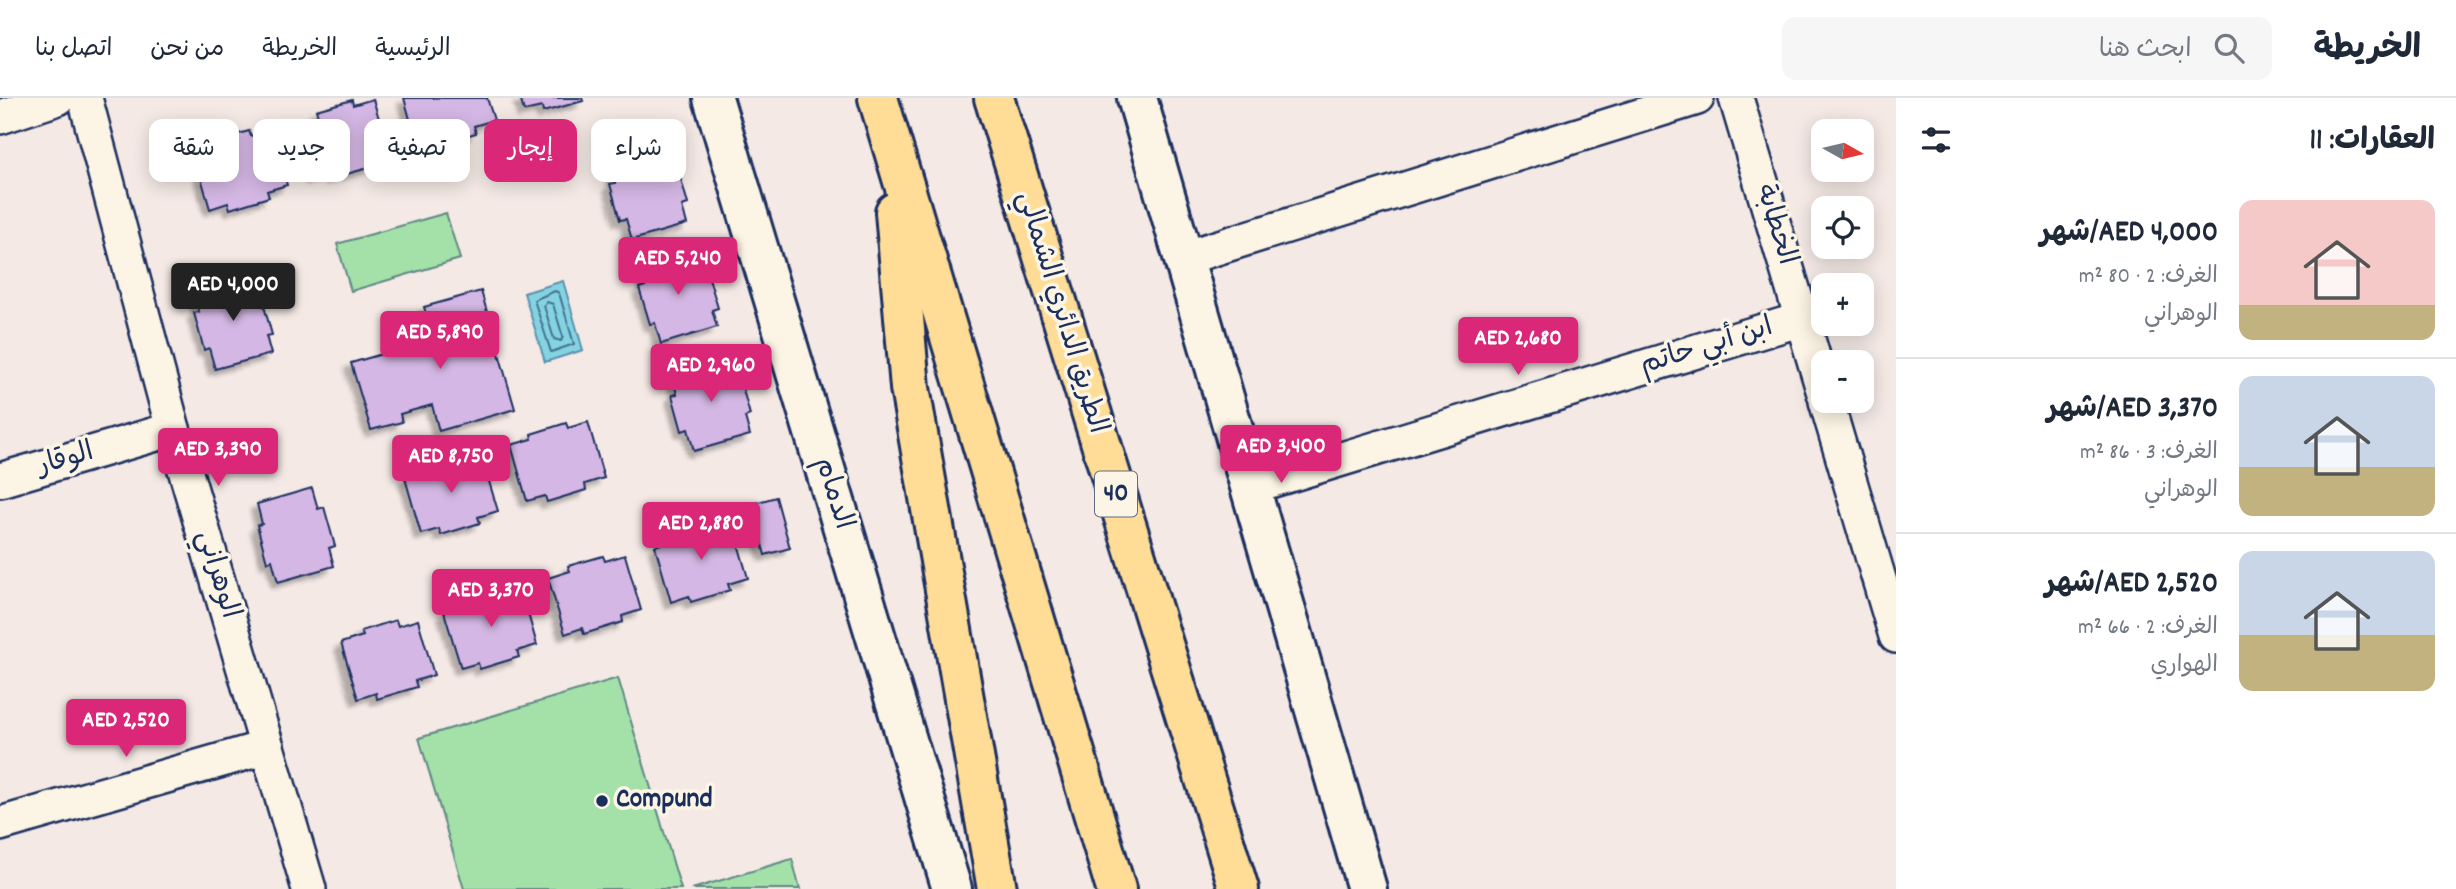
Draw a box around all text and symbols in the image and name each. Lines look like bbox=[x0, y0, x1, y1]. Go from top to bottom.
search box bbox=[1782, 17, 2272, 80]
text: الخريطة bbox=[2314, 27, 2421, 74]
icon: search bbox=[2210, 29, 2248, 67]
text: ابحث هنا bbox=[2099, 32, 2192, 69]
text: اتصل بنا bbox=[35, 33, 112, 67]
text: من نحن bbox=[150, 33, 224, 67]
text: الخريطة bbox=[262, 33, 337, 67]
text: الرئيسية bbox=[375, 33, 451, 67]
chip: شقة bbox=[149, 119, 239, 182]
chip: جديد bbox=[253, 119, 350, 182]
chip: تصفية bbox=[364, 119, 470, 182]
chip: إيجار bbox=[484, 119, 577, 182]
chip: شراء bbox=[591, 119, 686, 182]
north arrow bbox=[1811, 119, 1874, 182]
map controls bbox=[1811, 119, 1874, 413]
icon: filters bbox=[1917, 121, 1955, 159]
text: العقارات: 11 bbox=[2310, 121, 2435, 164]
street label: الخطابة bbox=[1743, 180, 1805, 270]
street label: الطريق الدائري الشمالي bbox=[1004, 187, 1116, 439]
button: locate bbox=[1811, 196, 1874, 259]
text: AED 4,000/شهر bbox=[2040, 213, 2218, 256]
icon: home bbox=[2295, 228, 2379, 312]
pin: AED 5,240 bbox=[598, 238, 758, 297]
text: AED 5,240 bbox=[634, 243, 722, 276]
text: الغرف: 2 · 80 m² bbox=[2079, 261, 2218, 294]
pin: AED 4,000 bbox=[153, 264, 313, 323]
text: AED 4,000 bbox=[187, 269, 279, 302]
button: + bbox=[1811, 273, 1874, 336]
text: الوهراني bbox=[2144, 299, 2218, 332]
street label: ابن أبي حاتم bbox=[1636, 309, 1778, 387]
pin: AED 5,890 bbox=[360, 312, 520, 371]
text: AED 5,890 bbox=[396, 317, 484, 350]
pin: AED 2,680 bbox=[1438, 317, 1598, 377]
text: AED 2,680 bbox=[1474, 323, 1562, 356]
pin: AED 2,960 bbox=[631, 344, 791, 404]
text: AED 2,960 bbox=[667, 350, 755, 383]
button: − bbox=[1811, 350, 1874, 413]
text: AED 3,370/شهر bbox=[2047, 389, 2218, 432]
icon: home bbox=[2295, 404, 2379, 488]
pin: AED 3,400 bbox=[1201, 426, 1361, 485]
pin: AED 3,390 bbox=[138, 428, 298, 488]
text: AED 3,400 bbox=[1236, 431, 1326, 464]
street label: الوقار bbox=[31, 434, 99, 489]
text: AED 3,390 bbox=[174, 434, 262, 467]
pin: AED 8,750 bbox=[371, 436, 531, 495]
text: الغرف: 3 · 86 m² bbox=[2080, 437, 2218, 470]
text: AED 8,750 bbox=[408, 441, 494, 474]
street label: الدمام bbox=[802, 453, 862, 535]
road number: 40 bbox=[1095, 472, 1137, 516]
text: الوهراني bbox=[2144, 475, 2218, 508]
pin: AED 2,880 bbox=[621, 503, 781, 562]
text: AED 2,880 bbox=[658, 508, 744, 541]
street label: الوهراني bbox=[184, 526, 248, 624]
text: AED 2,520/شهر bbox=[2045, 564, 2218, 607]
pin: AED 3,370 bbox=[411, 570, 571, 629]
text: AED 3,370 bbox=[448, 575, 534, 608]
icon: home bbox=[2295, 579, 2379, 663]
text: الغرف: 2 · 66 m² bbox=[2078, 612, 2218, 645]
text: الهواري bbox=[2151, 650, 2218, 683]
pin: AED 2,520 bbox=[46, 700, 206, 759]
text: AED 2,520 bbox=[82, 705, 170, 738]
place label: Compund bbox=[616, 781, 713, 821]
marker: Compund bbox=[594, 793, 610, 809]

